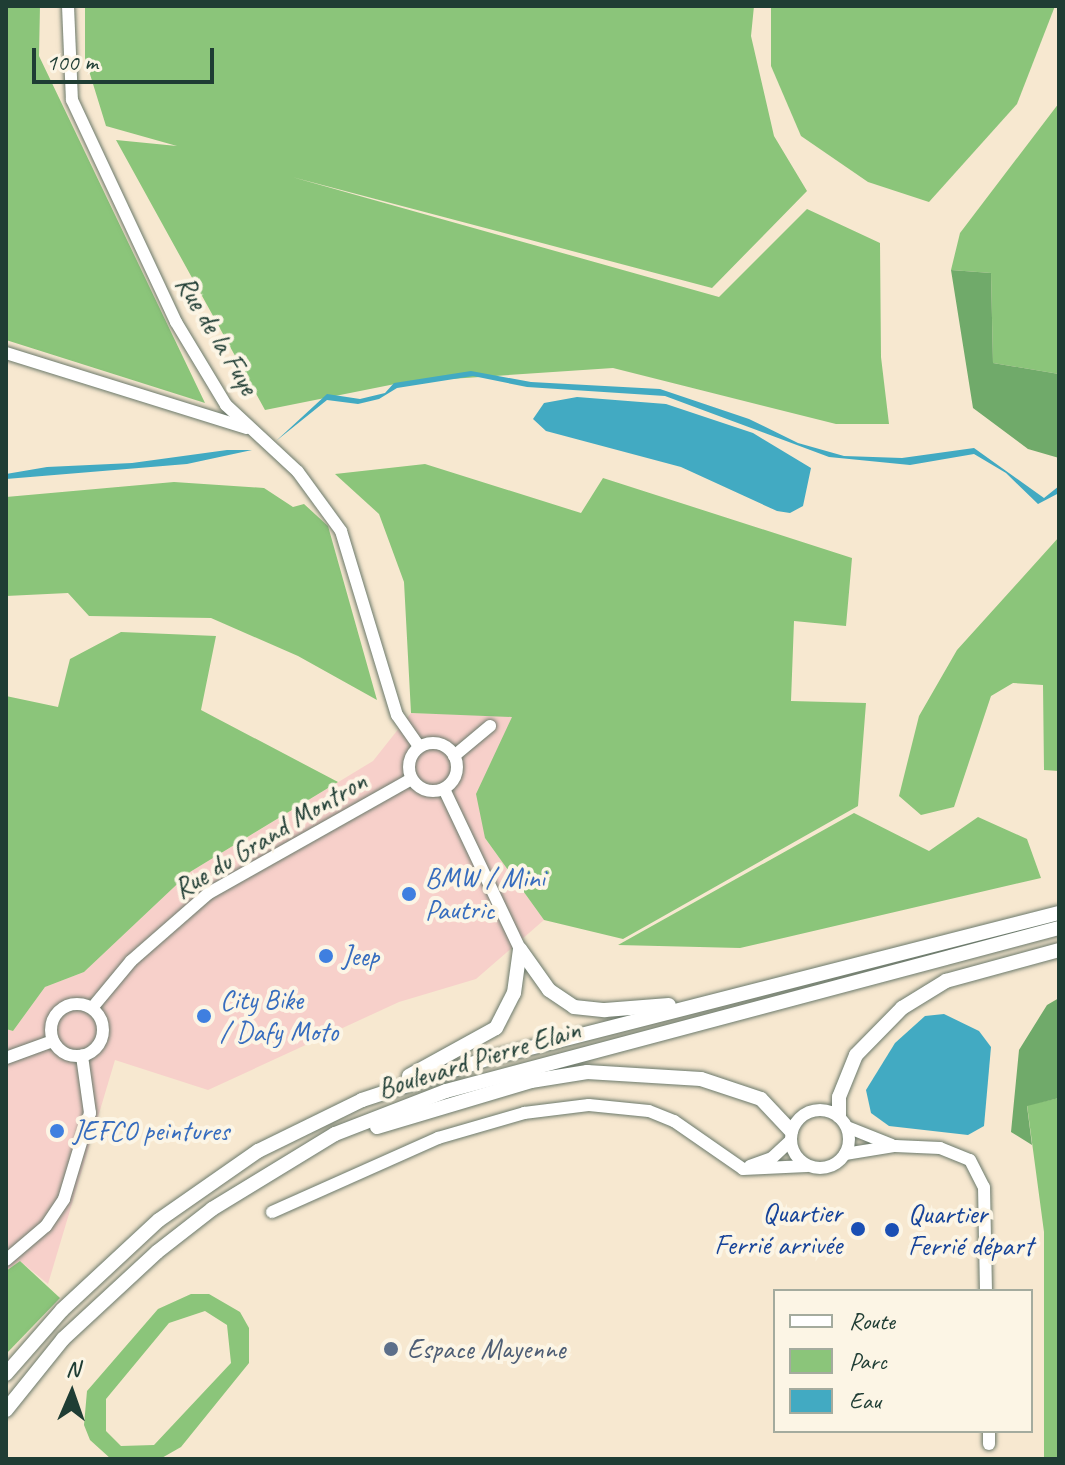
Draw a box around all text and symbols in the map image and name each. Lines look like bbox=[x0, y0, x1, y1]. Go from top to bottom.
scale bar bbox=[36, 32, 218, 82]
text: 100 m bbox=[46, 47, 98, 77]
street label: Rue de la Fuye bbox=[168, 270, 266, 400]
street label: Rue du Grand Montron bbox=[168, 764, 372, 906]
place label: BMW / Mini Pautric bbox=[425, 861, 545, 927]
marker: BMW / Mini Pautric bbox=[400, 885, 418, 903]
place label: Jeep bbox=[342, 939, 379, 973]
marker: Jeep bbox=[317, 947, 335, 965]
place label: City Bike / Dafy Moto bbox=[220, 983, 338, 1049]
marker: City Bike / Dafy Moto bbox=[195, 1007, 213, 1025]
street label: Boulevard Pierre Elain bbox=[373, 1012, 585, 1106]
place label: JEFCO peintures bbox=[73, 1114, 229, 1148]
marker: JEFCO peintures bbox=[48, 1122, 66, 1140]
place label: Quartier Ferrié arrivée bbox=[714, 1196, 842, 1262]
place label: Quartier Ferrié départ bbox=[908, 1197, 1033, 1263]
marker: Quartier Ferrié arrivée bbox=[849, 1220, 867, 1238]
marker: Quartier Ferrié départ bbox=[883, 1221, 901, 1239]
legend bbox=[773, 1289, 1033, 1433]
text: Route bbox=[849, 1306, 895, 1336]
place label: Espace Mayenne bbox=[407, 1332, 565, 1366]
marker: Espace Mayenne bbox=[382, 1340, 400, 1358]
text: Parc bbox=[849, 1346, 887, 1376]
north arrow bbox=[32, 1353, 112, 1433]
text: N bbox=[66, 1355, 80, 1383]
text: Eau bbox=[849, 1386, 881, 1416]

